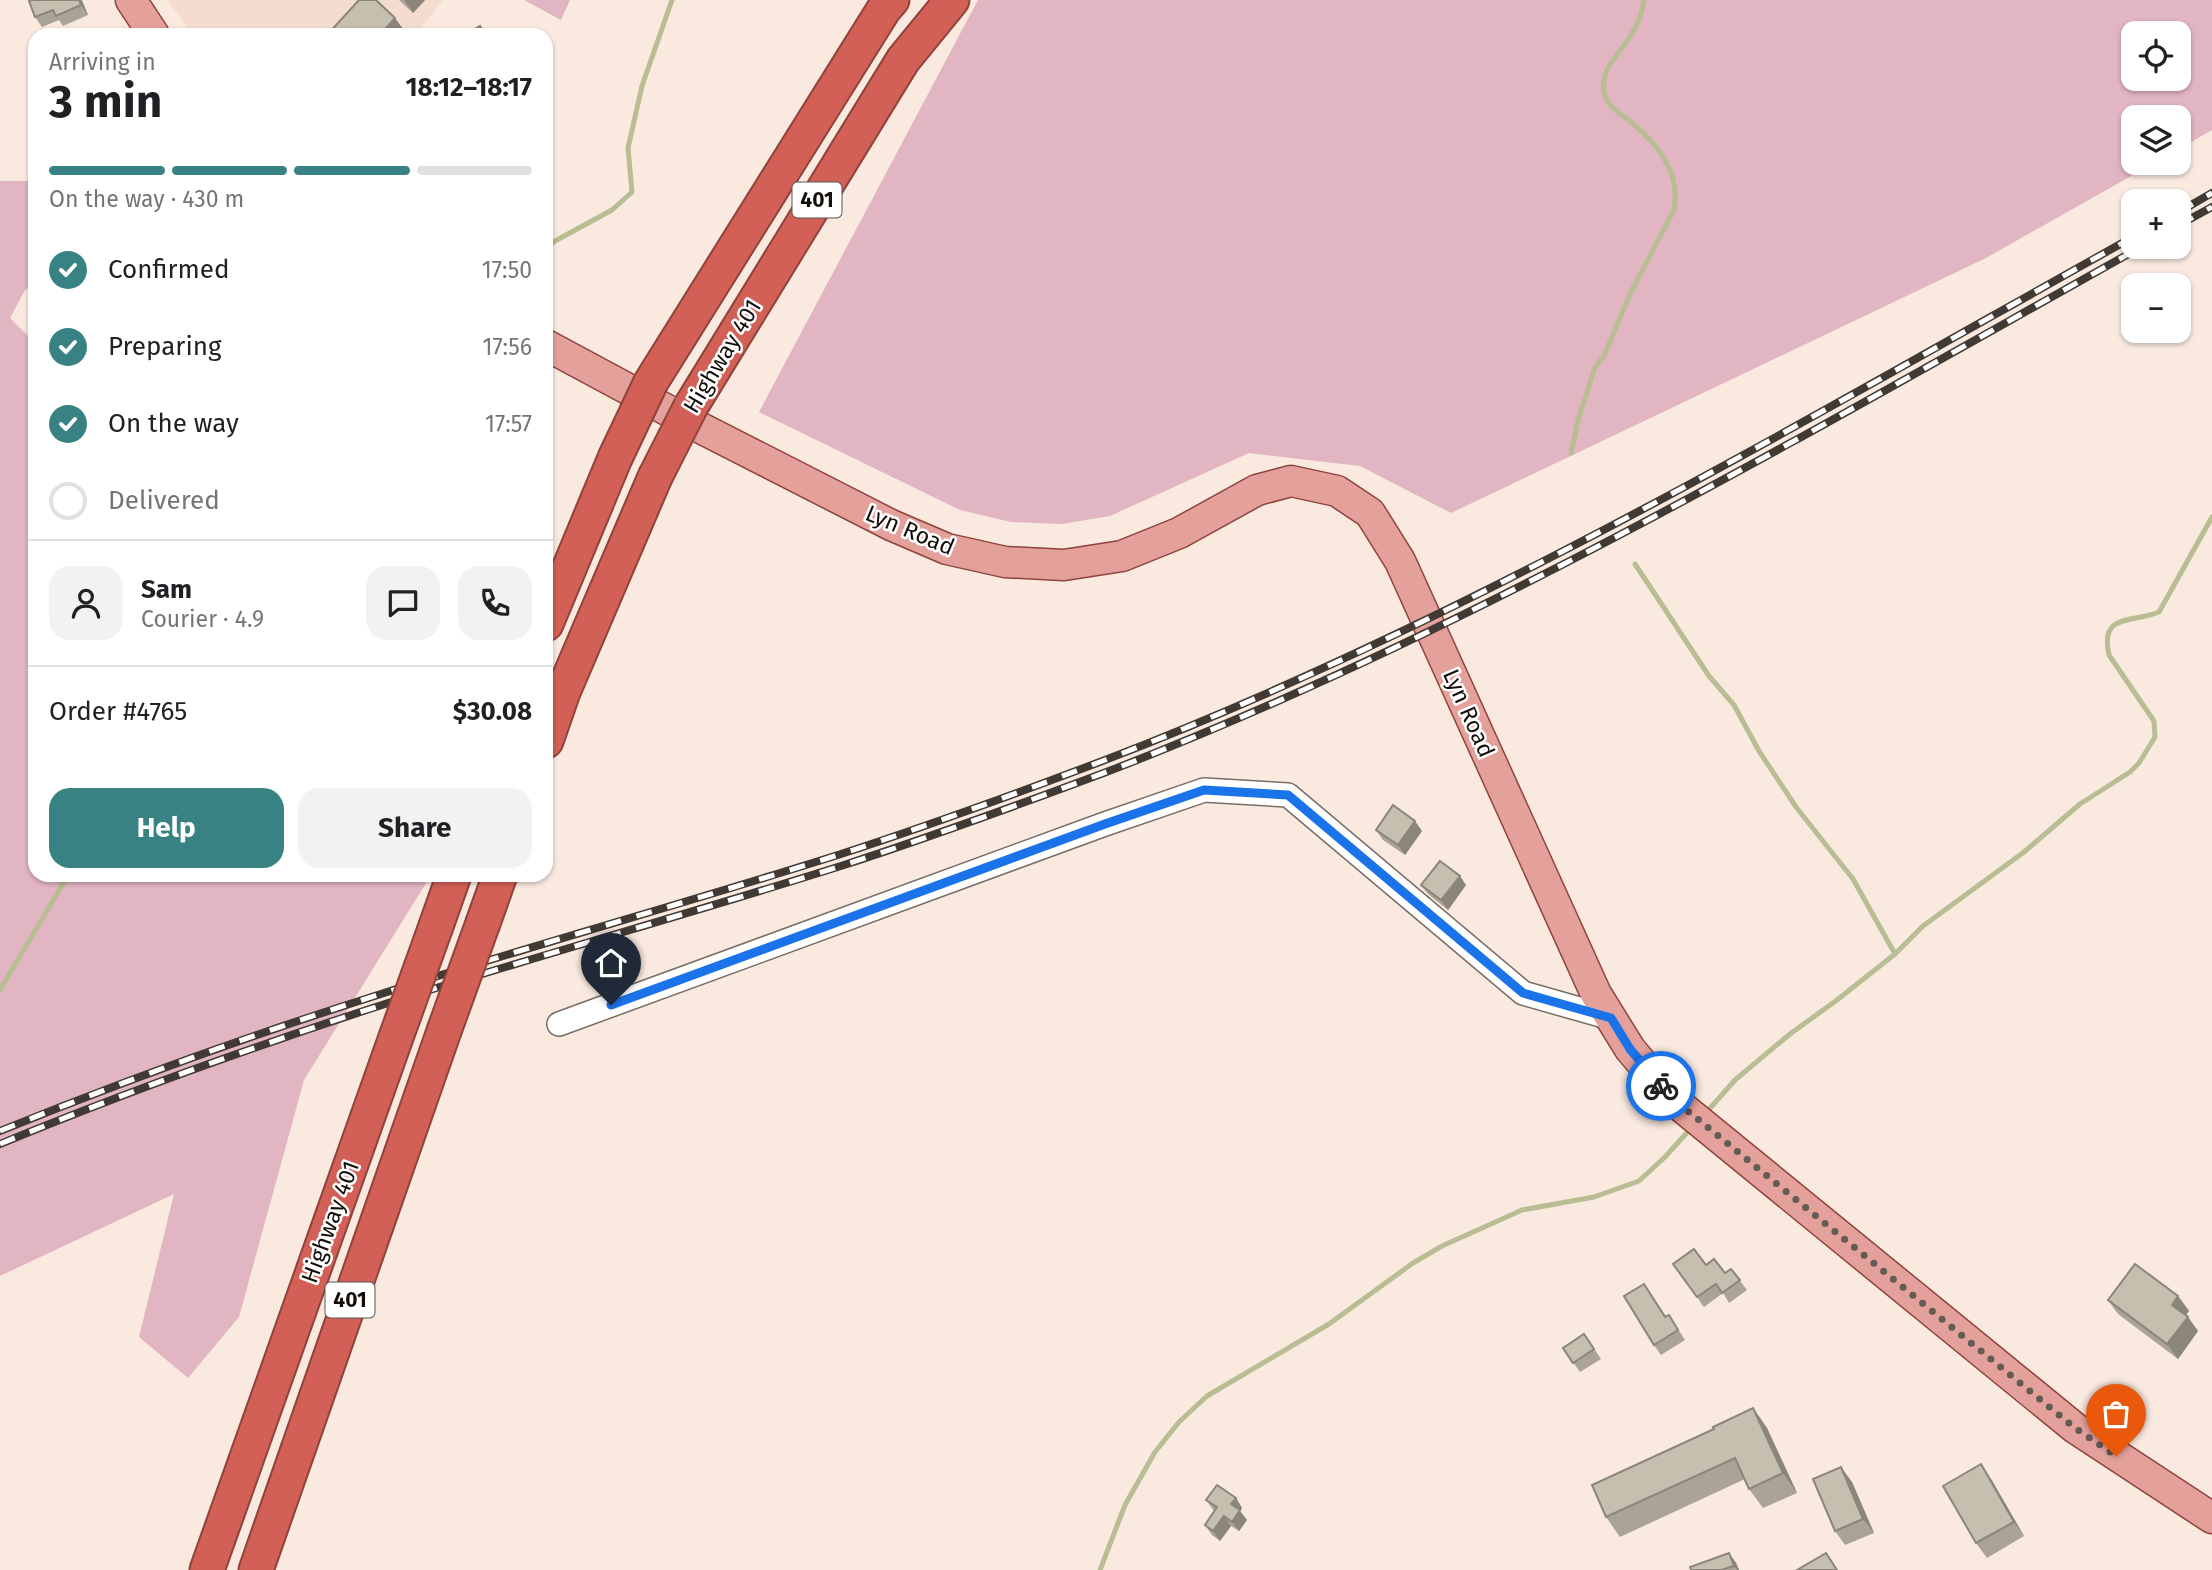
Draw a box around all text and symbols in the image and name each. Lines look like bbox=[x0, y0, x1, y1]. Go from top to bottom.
map controls bbox=[2121, 21, 2191, 343]
button: locate bbox=[2121, 21, 2191, 91]
text: Arriving in bbox=[49, 48, 156, 76]
text: 18:12–18:17 bbox=[406, 72, 532, 103]
text: 3 min bbox=[49, 74, 162, 129]
button: layers bbox=[2121, 105, 2191, 175]
road number: 401 bbox=[792, 182, 842, 218]
text: On the way · 430 m bbox=[49, 185, 244, 213]
button: + bbox=[2121, 189, 2191, 259]
icon: check bbox=[49, 251, 87, 289]
text: Confirmed bbox=[108, 254, 229, 285]
text: 17:50 bbox=[482, 256, 532, 284]
button: − bbox=[2121, 273, 2191, 343]
street label: Highway 401 bbox=[677, 294, 767, 418]
icon: check bbox=[49, 328, 87, 366]
text: Preparing bbox=[108, 331, 221, 362]
text: 17:56 bbox=[482, 333, 532, 361]
icon: check bbox=[49, 405, 87, 443]
text: On the way bbox=[108, 408, 239, 439]
text: 17:57 bbox=[485, 410, 532, 438]
text: Delivered bbox=[108, 485, 220, 516]
street label: Lyn Road bbox=[861, 499, 959, 561]
button: person bbox=[49, 566, 123, 640]
button: chat bbox=[366, 566, 440, 640]
button: phone bbox=[458, 566, 532, 640]
text: Sam bbox=[141, 574, 192, 605]
text: Courier · 4.9 bbox=[141, 605, 264, 633]
street label: Lyn Road bbox=[1437, 664, 1501, 762]
text: Order #4765 bbox=[49, 696, 187, 727]
text: $30.08 bbox=[453, 696, 532, 727]
button: Help bbox=[49, 788, 284, 868]
button: Share bbox=[298, 788, 532, 868]
pin bbox=[581, 933, 641, 1005]
icon: home bbox=[592, 944, 630, 982]
courier bbox=[1626, 1051, 1696, 1121]
icon: bike bbox=[1642, 1067, 1680, 1105]
street label: Highway 401 bbox=[295, 1157, 365, 1287]
road number: 401 bbox=[326, 1282, 374, 1318]
pin bbox=[2086, 1384, 2146, 1456]
icon: bag bbox=[2097, 1395, 2135, 1433]

